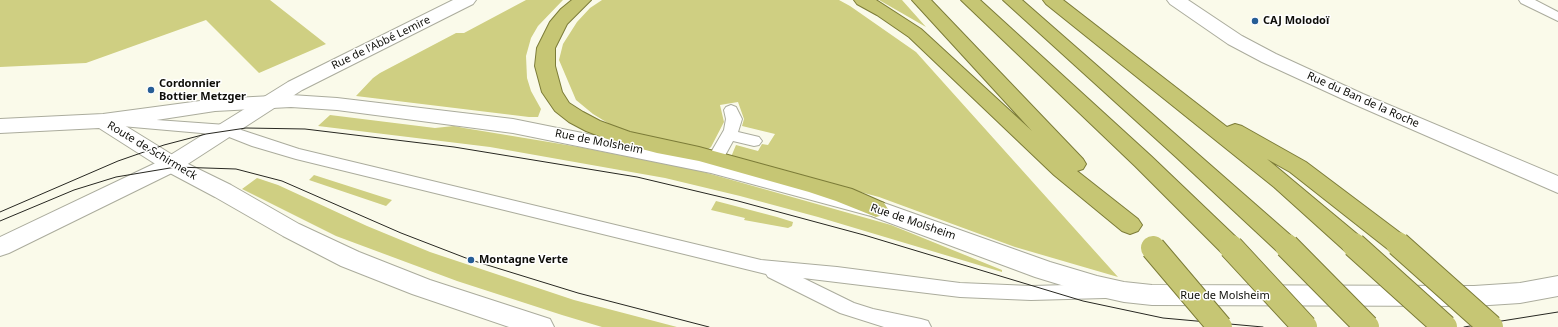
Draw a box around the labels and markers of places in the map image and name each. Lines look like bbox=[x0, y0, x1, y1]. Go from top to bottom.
place label: CAJ Molodoï bbox=[1263, 14, 1329, 28]
marker: CAJ Molodoï bbox=[1250, 16, 1260, 26]
place label: Cordonnier Bottier Metzger bbox=[159, 77, 246, 103]
marker: Cordonnier Bottier Metzger bbox=[146, 85, 156, 95]
place label: Montagne Verte bbox=[479, 253, 568, 267]
marker: Montagne Verte bbox=[466, 255, 476, 265]

